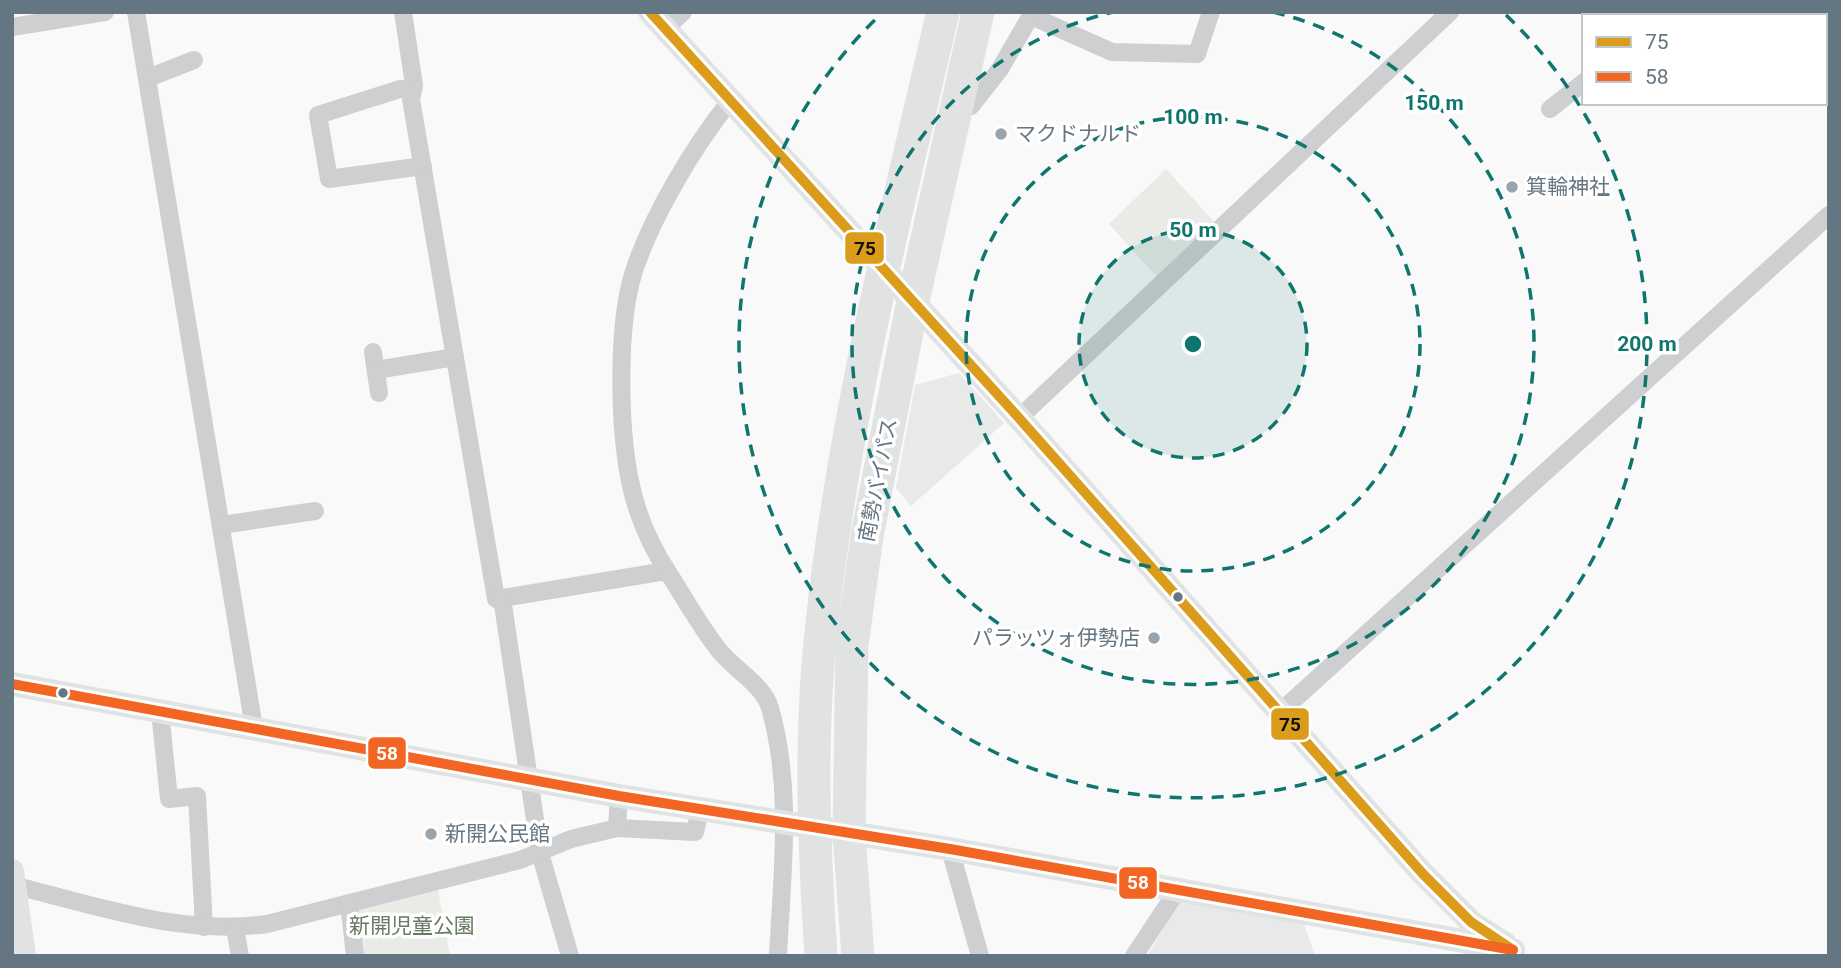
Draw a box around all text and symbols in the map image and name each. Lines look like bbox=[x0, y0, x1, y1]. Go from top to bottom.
legend bbox=[1582, 14, 1827, 105]
text: 75 bbox=[1645, 30, 1669, 54]
text: 58 bbox=[1645, 65, 1669, 89]
text: 150 m bbox=[1404, 91, 1464, 115]
text: 100 m bbox=[1163, 105, 1223, 129]
place label: マクドナルド bbox=[1015, 122, 1141, 146]
marker: マクドナルド bbox=[993, 126, 1009, 142]
place label: 箕輪神社 bbox=[1526, 175, 1610, 199]
marker: 箕輪神社 bbox=[1504, 179, 1520, 195]
text: 50 m bbox=[1169, 218, 1217, 242]
line badge: 75 bbox=[844, 231, 885, 265]
text: 75 bbox=[854, 237, 876, 260]
centre of rings bbox=[1181, 332, 1205, 356]
text: 200 m bbox=[1617, 332, 1677, 356]
street label: 南勢バイパス bbox=[854, 416, 902, 544]
unlabelled marker bbox=[1171, 590, 1185, 604]
place label: パラッツォ伊勢店 bbox=[972, 626, 1140, 650]
marker: パラッツォ伊勢店 bbox=[1146, 630, 1162, 646]
unlabelled marker bbox=[56, 686, 70, 700]
line badge: 75 bbox=[1270, 707, 1310, 741]
text: 75 bbox=[1279, 713, 1301, 736]
line badge: 58 bbox=[367, 736, 407, 770]
text: 58 bbox=[376, 742, 398, 765]
place label: 新開公民館 bbox=[445, 822, 550, 846]
marker: 新開公民館 bbox=[423, 826, 439, 842]
line badge: 58 bbox=[1118, 866, 1158, 900]
text: 58 bbox=[1127, 871, 1149, 894]
park label: 新開児童公園 bbox=[349, 914, 475, 938]

